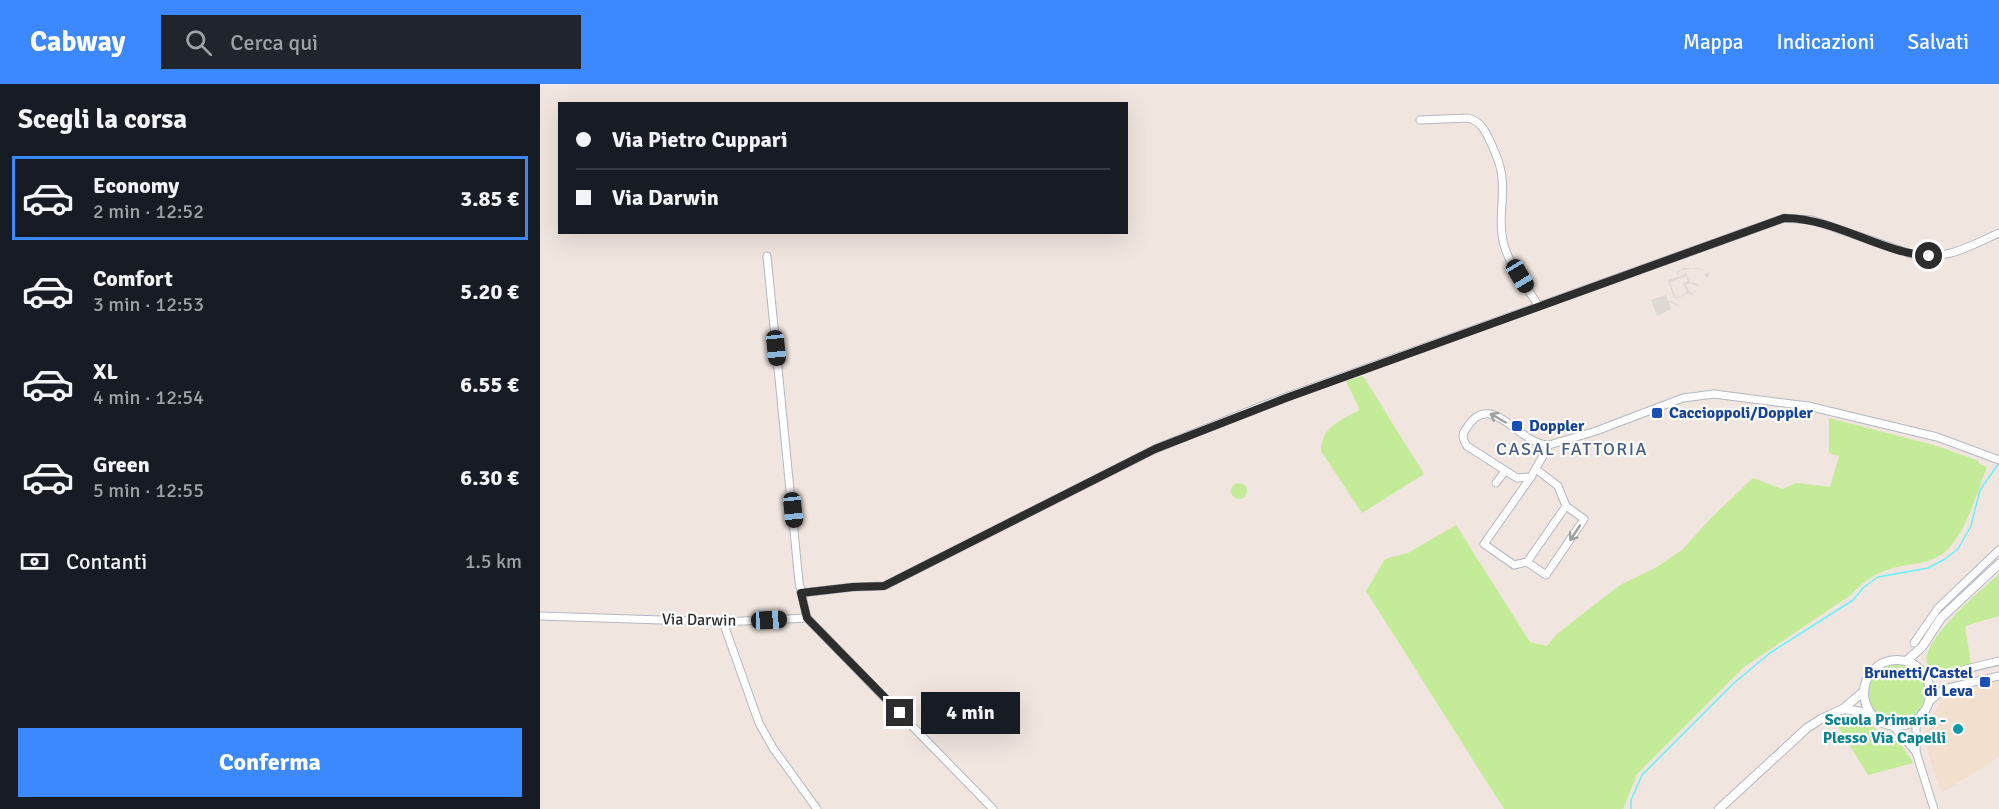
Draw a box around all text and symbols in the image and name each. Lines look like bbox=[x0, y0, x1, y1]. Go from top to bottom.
search box bbox=[161, 15, 581, 69]
text: Cabway bbox=[30, 25, 125, 59]
icon: search bbox=[182, 26, 215, 59]
text: Cerca qui bbox=[230, 29, 318, 56]
text: Mappa bbox=[1683, 29, 1744, 55]
text: Indicazioni bbox=[1777, 29, 1875, 55]
text: Salvati bbox=[1908, 29, 1969, 55]
text: Scegli la corsa bbox=[18, 103, 187, 136]
text: Via Pietro Cuppari bbox=[612, 126, 787, 153]
icon: car bbox=[21, 171, 75, 225]
text: Economy bbox=[93, 172, 179, 199]
text: Via Darwin bbox=[612, 184, 719, 211]
text: 3.85 € bbox=[460, 185, 519, 212]
text: 2 min · 12:52 bbox=[93, 199, 204, 224]
route start bbox=[1915, 242, 1942, 269]
car bbox=[1503, 256, 1537, 296]
icon: car bbox=[21, 264, 75, 318]
text: Comfort bbox=[93, 265, 173, 292]
text: 5.20 € bbox=[460, 278, 519, 305]
text: 3 min · 12:53 bbox=[93, 292, 204, 317]
car bbox=[765, 329, 787, 367]
icon: car bbox=[21, 357, 75, 411]
text: XL bbox=[93, 358, 118, 385]
text: 6.55 € bbox=[460, 371, 519, 398]
text: 4 min · 12:54 bbox=[93, 385, 204, 410]
place label: Caccioppoli/Doppler bbox=[1669, 403, 1814, 423]
marker: Caccioppoli/Doppler bbox=[1650, 406, 1664, 420]
one-way arrow bbox=[1490, 412, 1507, 424]
place label: Doppler bbox=[1529, 416, 1585, 436]
marker: Doppler bbox=[1510, 419, 1524, 433]
district label: CASAL FATTORIA bbox=[1496, 438, 1648, 460]
icon: car bbox=[21, 450, 75, 504]
text: Green bbox=[93, 451, 150, 478]
text: 6.30 € bbox=[460, 464, 519, 491]
text: 5 min · 12:55 bbox=[93, 478, 204, 503]
car bbox=[782, 491, 804, 529]
one-way arrow bbox=[1569, 524, 1581, 541]
icon: cash bbox=[18, 545, 51, 578]
text: Contanti bbox=[66, 548, 147, 575]
text: 1.5 km bbox=[465, 549, 522, 574]
street label: Via Darwin bbox=[662, 609, 736, 631]
car bbox=[751, 610, 787, 630]
place label: Brunetti/Castel di Leva bbox=[1864, 663, 1973, 701]
marker: Brunetti/Castel di Leva bbox=[1978, 675, 1992, 689]
callout: 4 min bbox=[921, 692, 1020, 734]
route end bbox=[886, 699, 913, 726]
text: 4 min bbox=[946, 700, 995, 725]
place label: Scuola Primaria - Plesso Via Capelli bbox=[1823, 710, 1946, 748]
marker: Scuola Primaria - Plesso Via Capelli bbox=[1951, 722, 1965, 736]
button: Conferma bbox=[18, 728, 522, 797]

